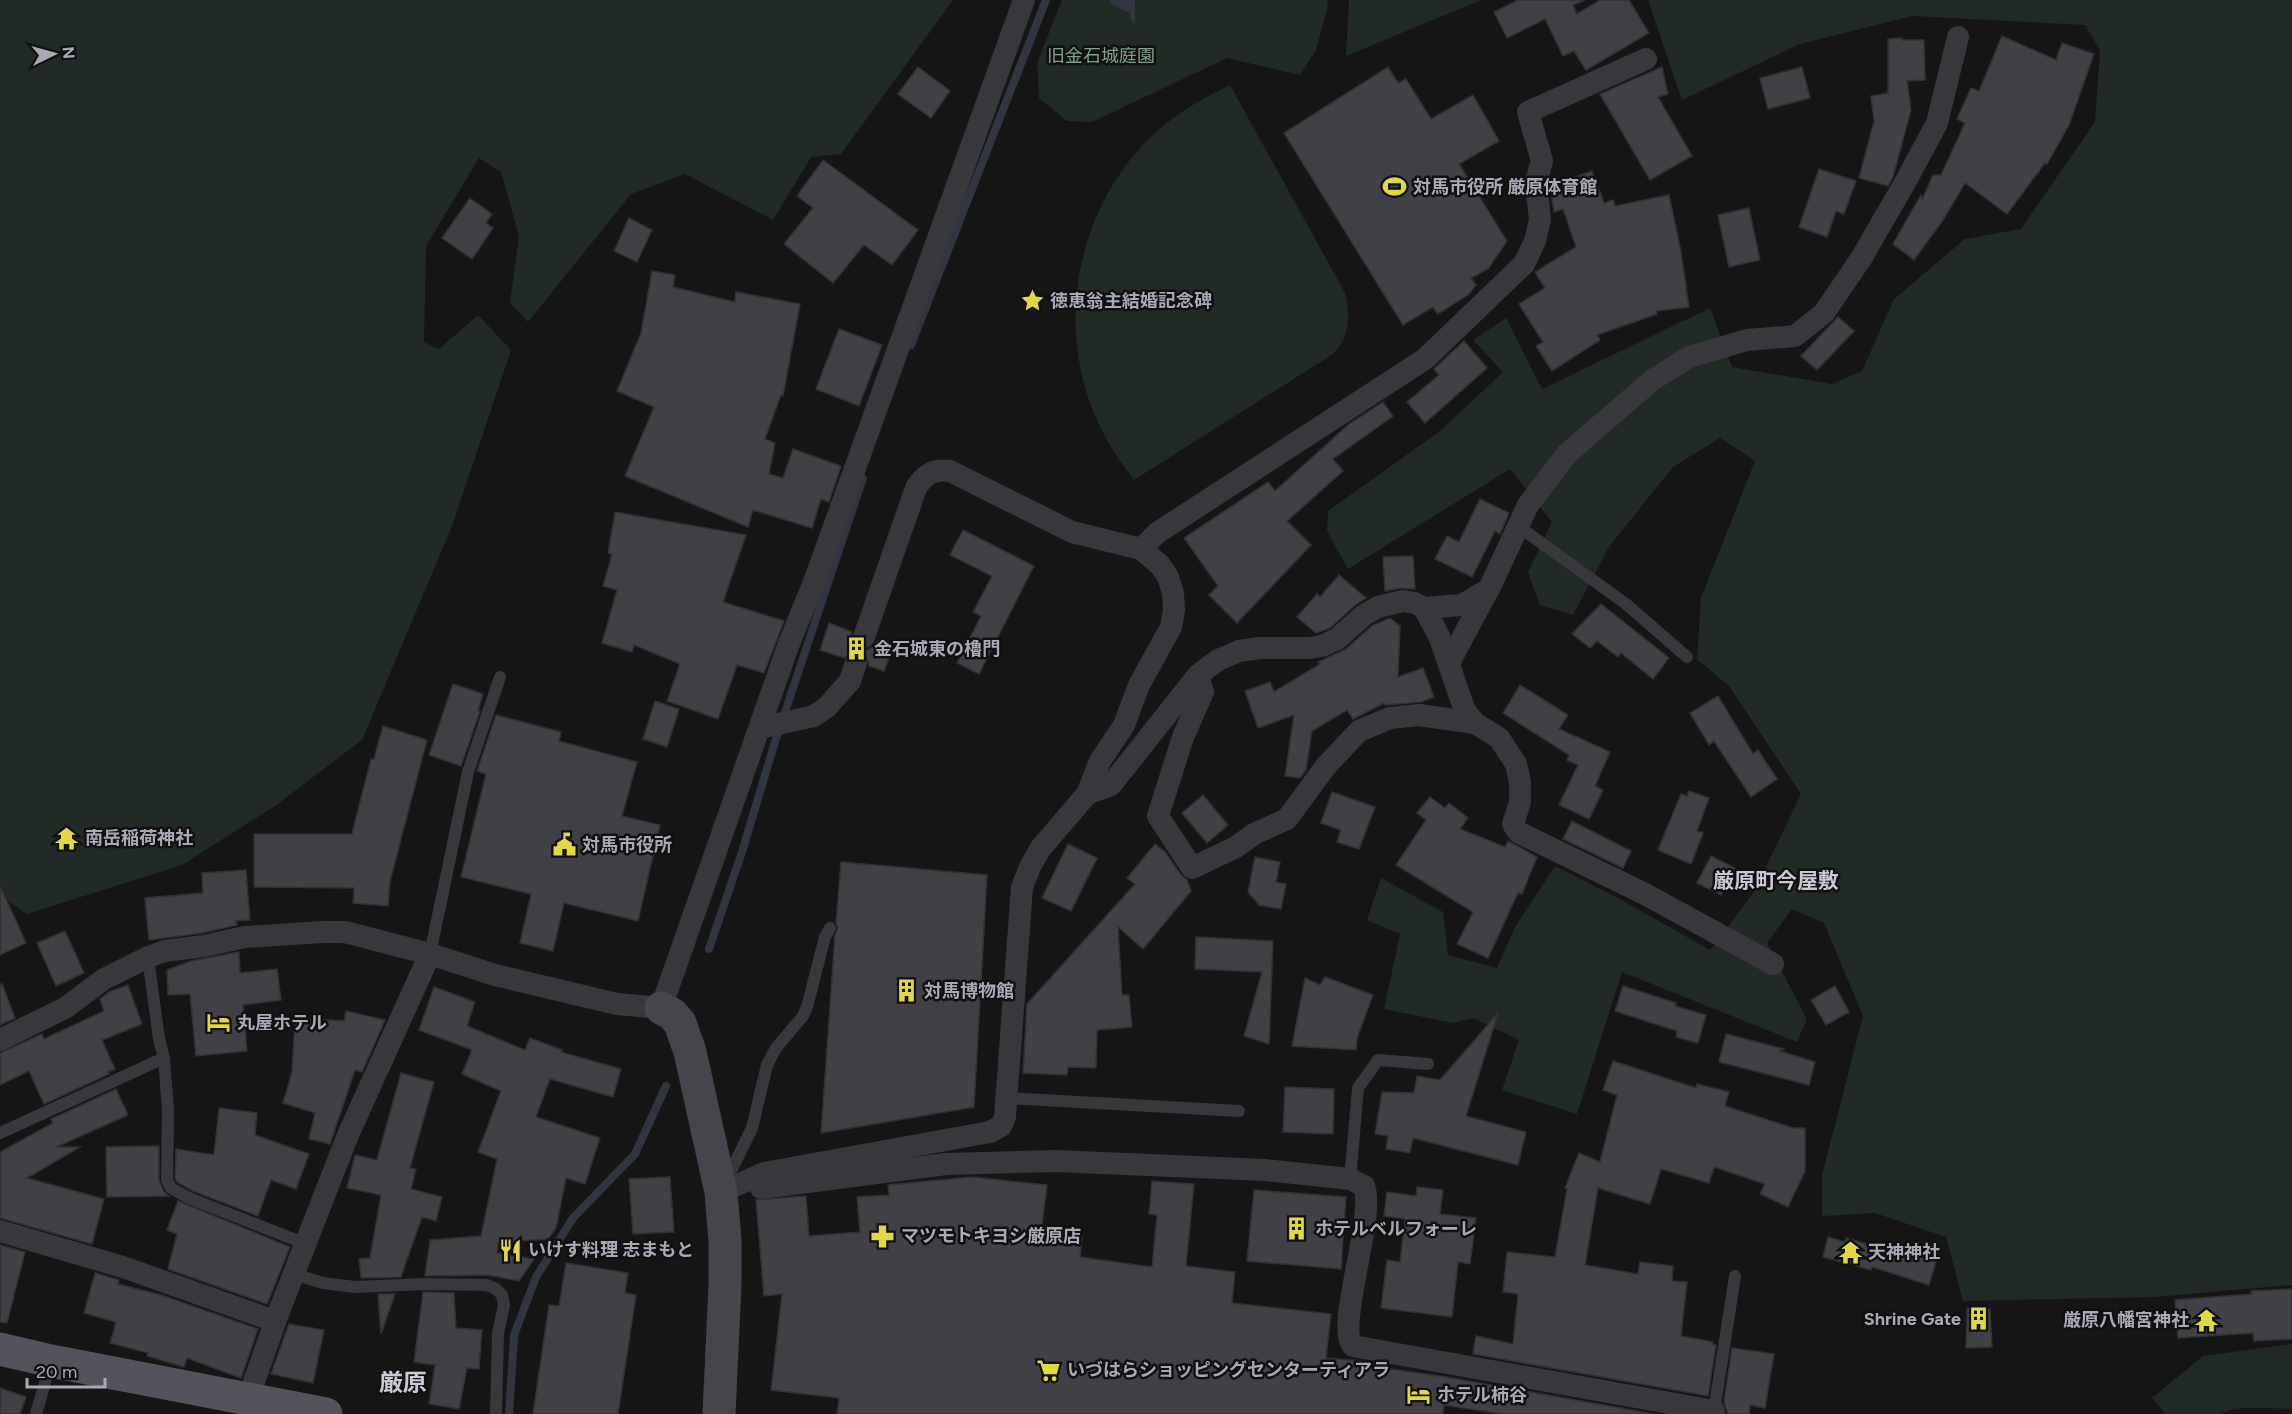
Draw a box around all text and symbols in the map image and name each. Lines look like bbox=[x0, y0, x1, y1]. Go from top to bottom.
north arrow bbox=[24, 24, 84, 84]
park label: 旧金石城庭園 bbox=[1047, 45, 1155, 67]
text: N bbox=[58, 46, 78, 60]
sports icon: 対馬市役所 厳原体育館 bbox=[1382, 174, 1408, 200]
place label: 対馬市役所 厳原体育館 bbox=[1413, 176, 1597, 198]
place icon: 徳恵翁主結婚記念碑 bbox=[1019, 288, 1045, 314]
place label: 徳恵翁主結婚記念碑 bbox=[1050, 290, 1212, 312]
building icon: 金石城東の櫓門 bbox=[843, 636, 869, 662]
place label: 金石城東の櫓門 bbox=[874, 638, 1000, 660]
temple icon: 南岳稲荷神社 bbox=[54, 825, 80, 851]
place label: 南岳稲荷神社 bbox=[85, 827, 193, 849]
public building icon: 対馬市役所 bbox=[551, 832, 577, 858]
place label: 対馬市役所 bbox=[582, 834, 672, 856]
district label: 厳原町今屋敷 bbox=[1713, 868, 1839, 893]
building icon: 対馬博物館 bbox=[893, 978, 919, 1004]
place label: 対馬博物館 bbox=[924, 980, 1014, 1002]
hotel icon: 丸屋ホテル bbox=[206, 1010, 232, 1036]
place label: 丸屋ホテル bbox=[237, 1012, 327, 1034]
building icon: ホテルベルフォーレ bbox=[1284, 1216, 1310, 1242]
place label: ホテルベルフォーレ bbox=[1315, 1218, 1477, 1240]
pharmacy icon: マツモトキヨシ厳原店 bbox=[870, 1223, 896, 1249]
place label: マツモトキヨシ厳原店 bbox=[901, 1225, 1081, 1247]
restaurant icon: いけす料理 志まもと bbox=[497, 1237, 523, 1263]
place label: いけす料理 志まもと bbox=[528, 1239, 694, 1261]
temple icon: 天神神社 bbox=[1837, 1239, 1863, 1265]
place label: 天神神社 bbox=[1868, 1241, 1940, 1263]
building icon: Shrine Gate bbox=[1966, 1306, 1992, 1332]
temple icon: 厳原八幡宮神社 bbox=[2194, 1307, 2220, 1333]
place label: Shrine Gate bbox=[1864, 1308, 1961, 1330]
place label: 厳原八幡宮神社 bbox=[2063, 1309, 2189, 1331]
scale bar bbox=[27, 1351, 105, 1389]
supermarket icon: いづはらショッピングセンターティアラ bbox=[1036, 1357, 1062, 1383]
place label: いづはらショッピングセンターティアラ bbox=[1067, 1359, 1390, 1381]
text: 20 m bbox=[36, 1361, 77, 1383]
district label: 厳原 bbox=[379, 1368, 427, 1397]
hotel icon: ホテル柿谷 bbox=[1406, 1382, 1432, 1408]
place label: ホテル柿谷 bbox=[1437, 1384, 1527, 1406]

